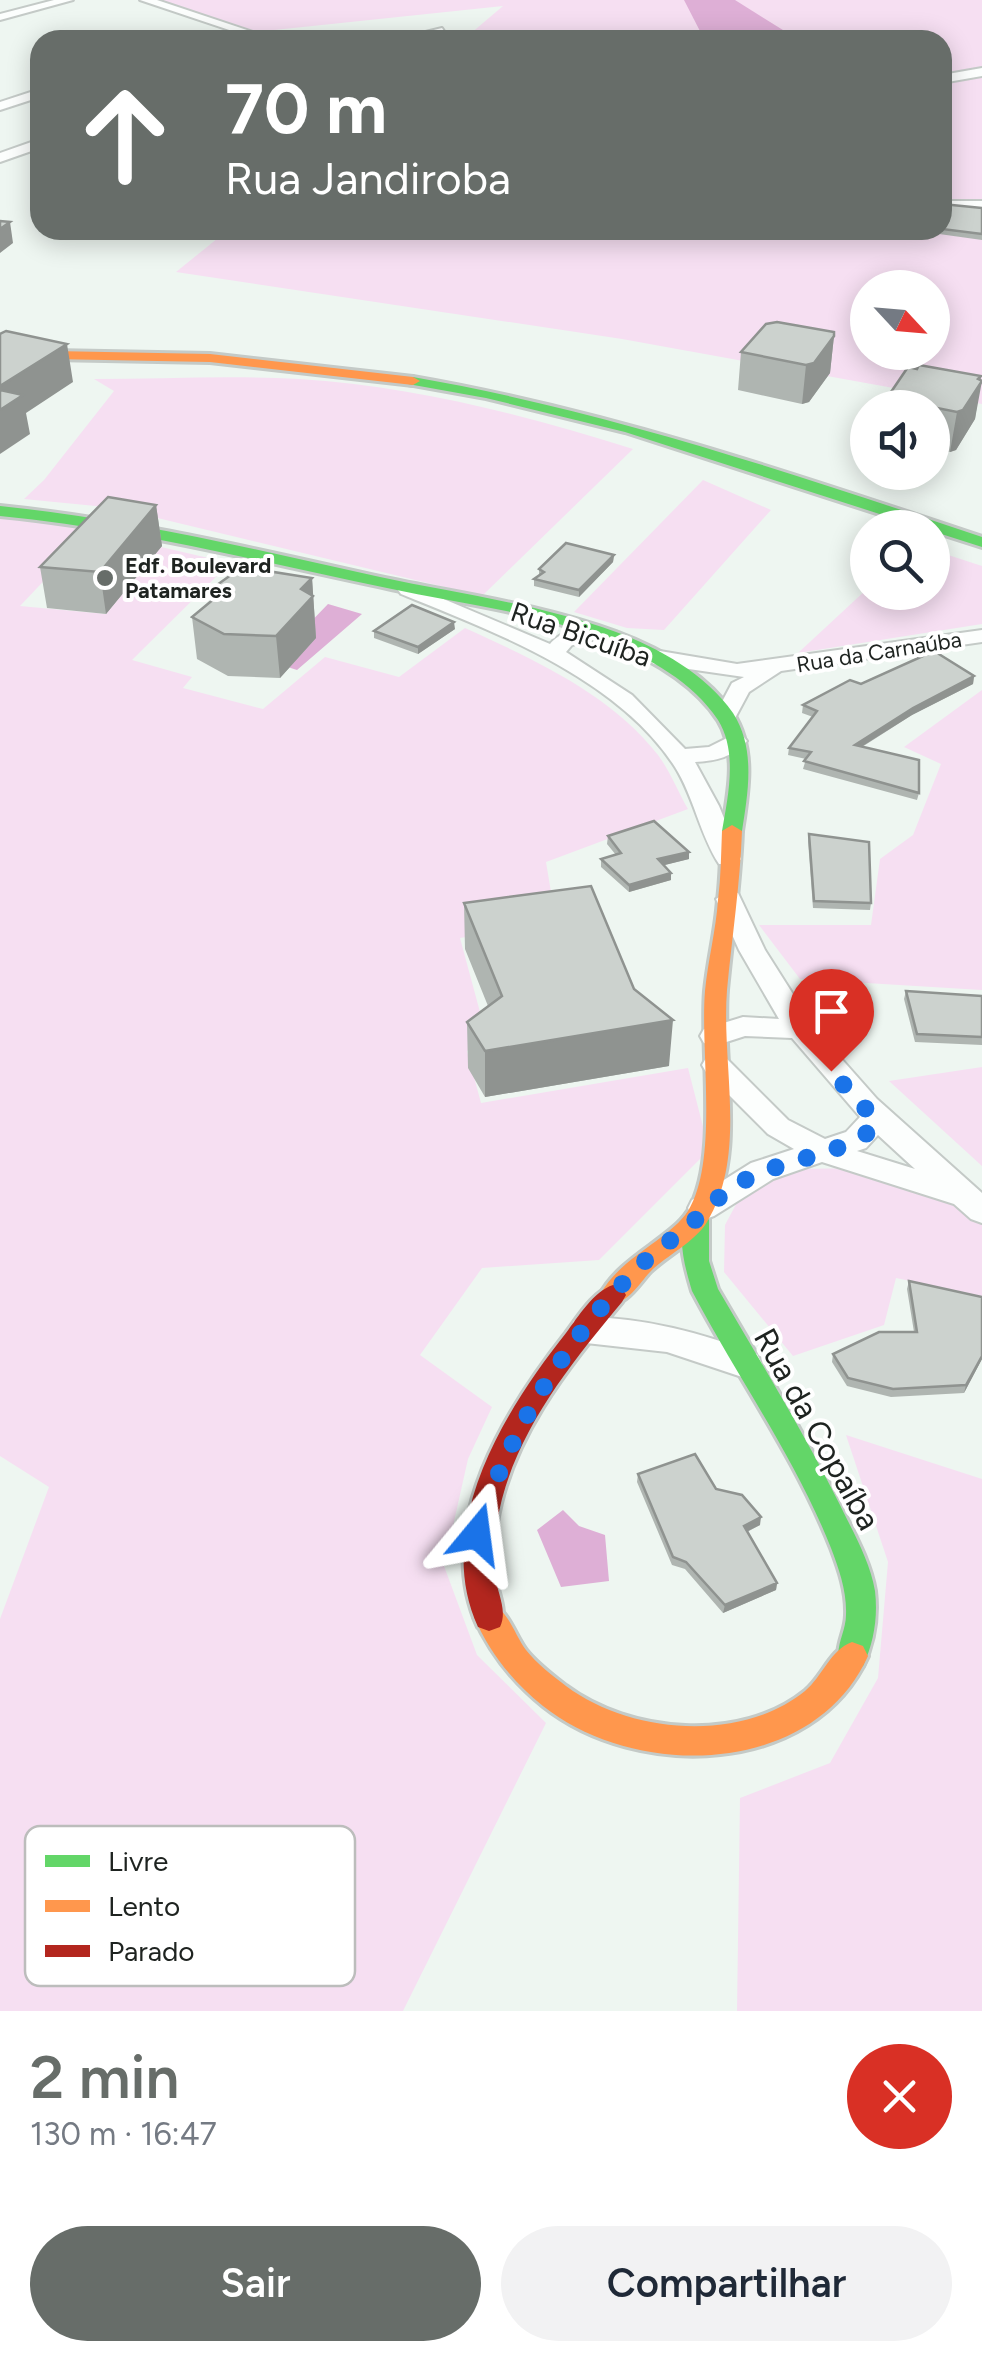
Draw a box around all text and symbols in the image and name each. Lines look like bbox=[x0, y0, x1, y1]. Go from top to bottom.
text: 70 m bbox=[225, 66, 387, 151]
icon: ahead bbox=[60, 70, 190, 200]
text: Rua Jandiroba bbox=[225, 151, 511, 205]
north arrow bbox=[850, 270, 950, 370]
map controls bbox=[850, 270, 950, 610]
button: sound bbox=[850, 390, 950, 490]
button: search bbox=[850, 510, 950, 610]
place label: Edf. Boulevard Patamares bbox=[125, 552, 271, 604]
marker: Edf. Boulevard Patamares bbox=[94, 567, 116, 589]
street label: Rua Bicuíba bbox=[506, 594, 656, 674]
street label: Rua da Carnaúba bbox=[795, 626, 963, 678]
pin bbox=[789, 969, 874, 1072]
icon: arrive bbox=[804, 984, 859, 1039]
street label: Rua da Copaíba bbox=[746, 1322, 888, 1536]
position arrow bbox=[425, 1482, 529, 1586]
legend bbox=[25, 1826, 355, 1986]
text: Livre bbox=[108, 1844, 168, 1878]
text: Lento bbox=[108, 1889, 180, 1923]
text: Parado bbox=[108, 1934, 195, 1968]
text: 2 min bbox=[30, 2041, 179, 2113]
button: close bbox=[847, 2044, 952, 2149]
text: 130 m · 16:47 bbox=[30, 2115, 217, 2153]
button: Sair bbox=[30, 2226, 481, 2341]
button: Compartilhar bbox=[501, 2226, 952, 2341]

